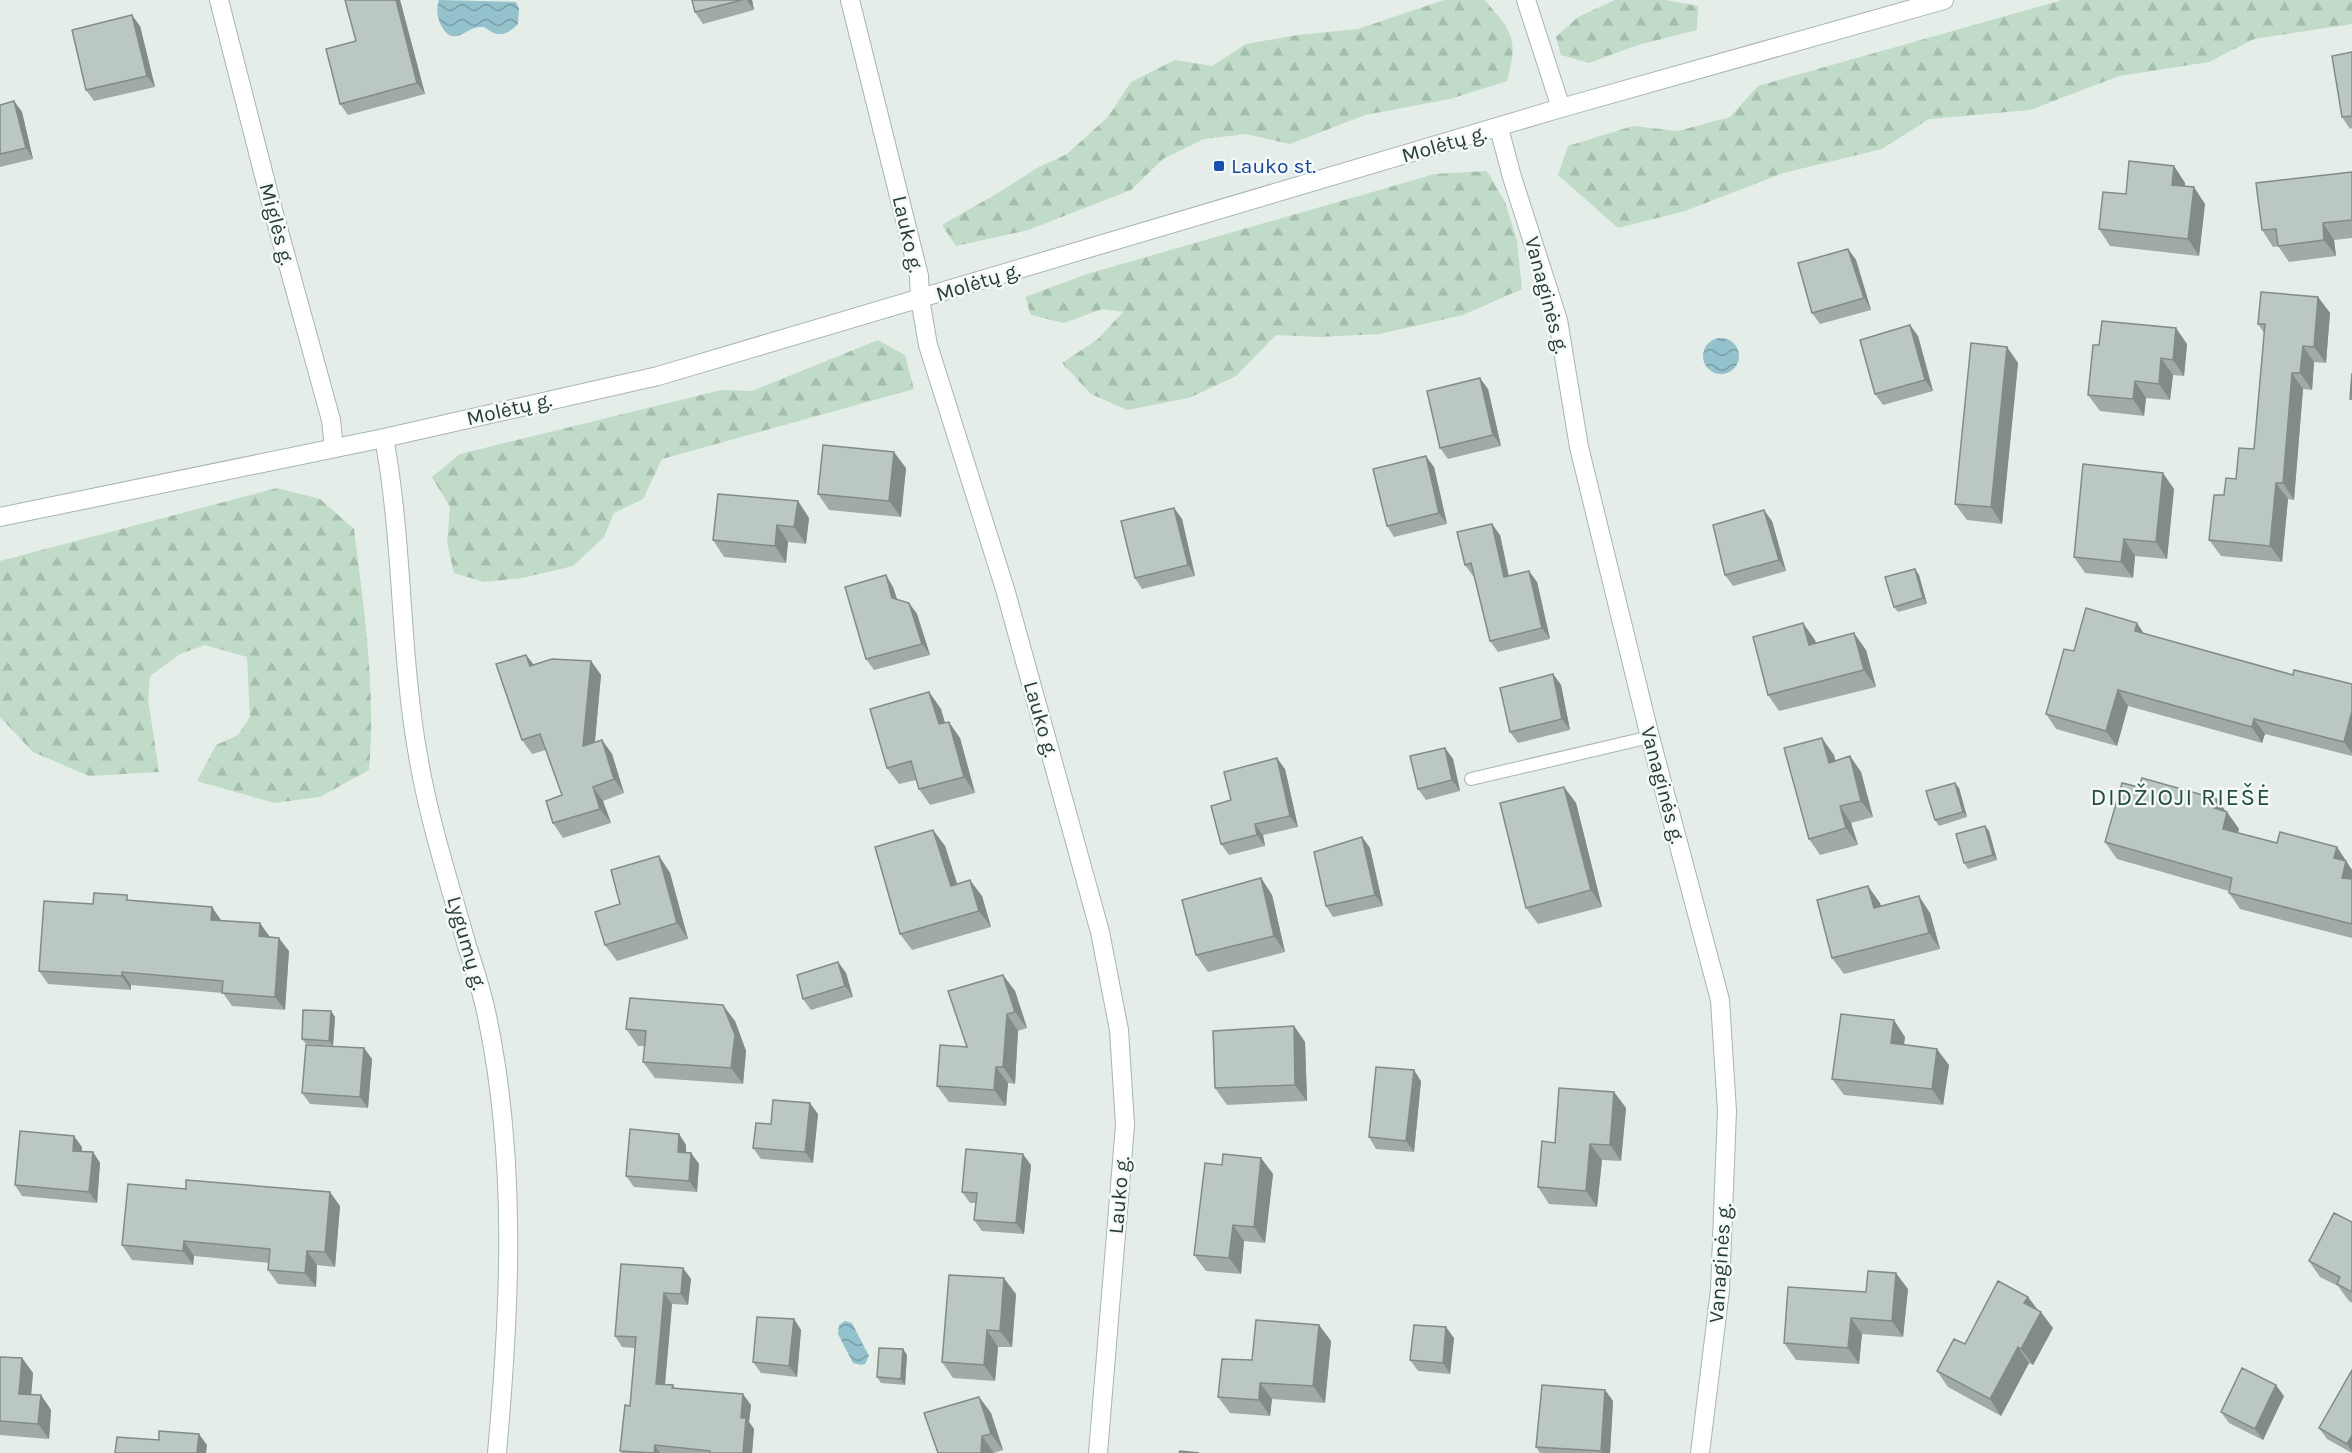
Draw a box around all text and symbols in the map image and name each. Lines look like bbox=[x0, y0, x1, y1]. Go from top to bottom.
street label: Molėtų g. bbox=[1399, 120, 1489, 168]
place label: Lauko st. bbox=[1231, 154, 1316, 178]
marker: Lauko st. bbox=[1212, 159, 1226, 173]
street label: Miglės g. bbox=[255, 180, 300, 268]
street label: Lauko g. bbox=[888, 193, 929, 275]
street label: Vanaginės g. bbox=[1520, 234, 1574, 356]
street label: Molėtų g. bbox=[933, 258, 1023, 306]
street label: Molėtų g. bbox=[464, 387, 554, 430]
street label: Lauko g. bbox=[1019, 678, 1063, 760]
street label: Vanaginės g. bbox=[1636, 724, 1690, 846]
district label: DIDŽIOJI RIEŠĖ bbox=[2091, 782, 2271, 811]
street label: Lygumų g. bbox=[442, 893, 492, 993]
street label: Lauko g. bbox=[1104, 1155, 1134, 1235]
street label: Vanaginės g. bbox=[1704, 1202, 1736, 1324]

